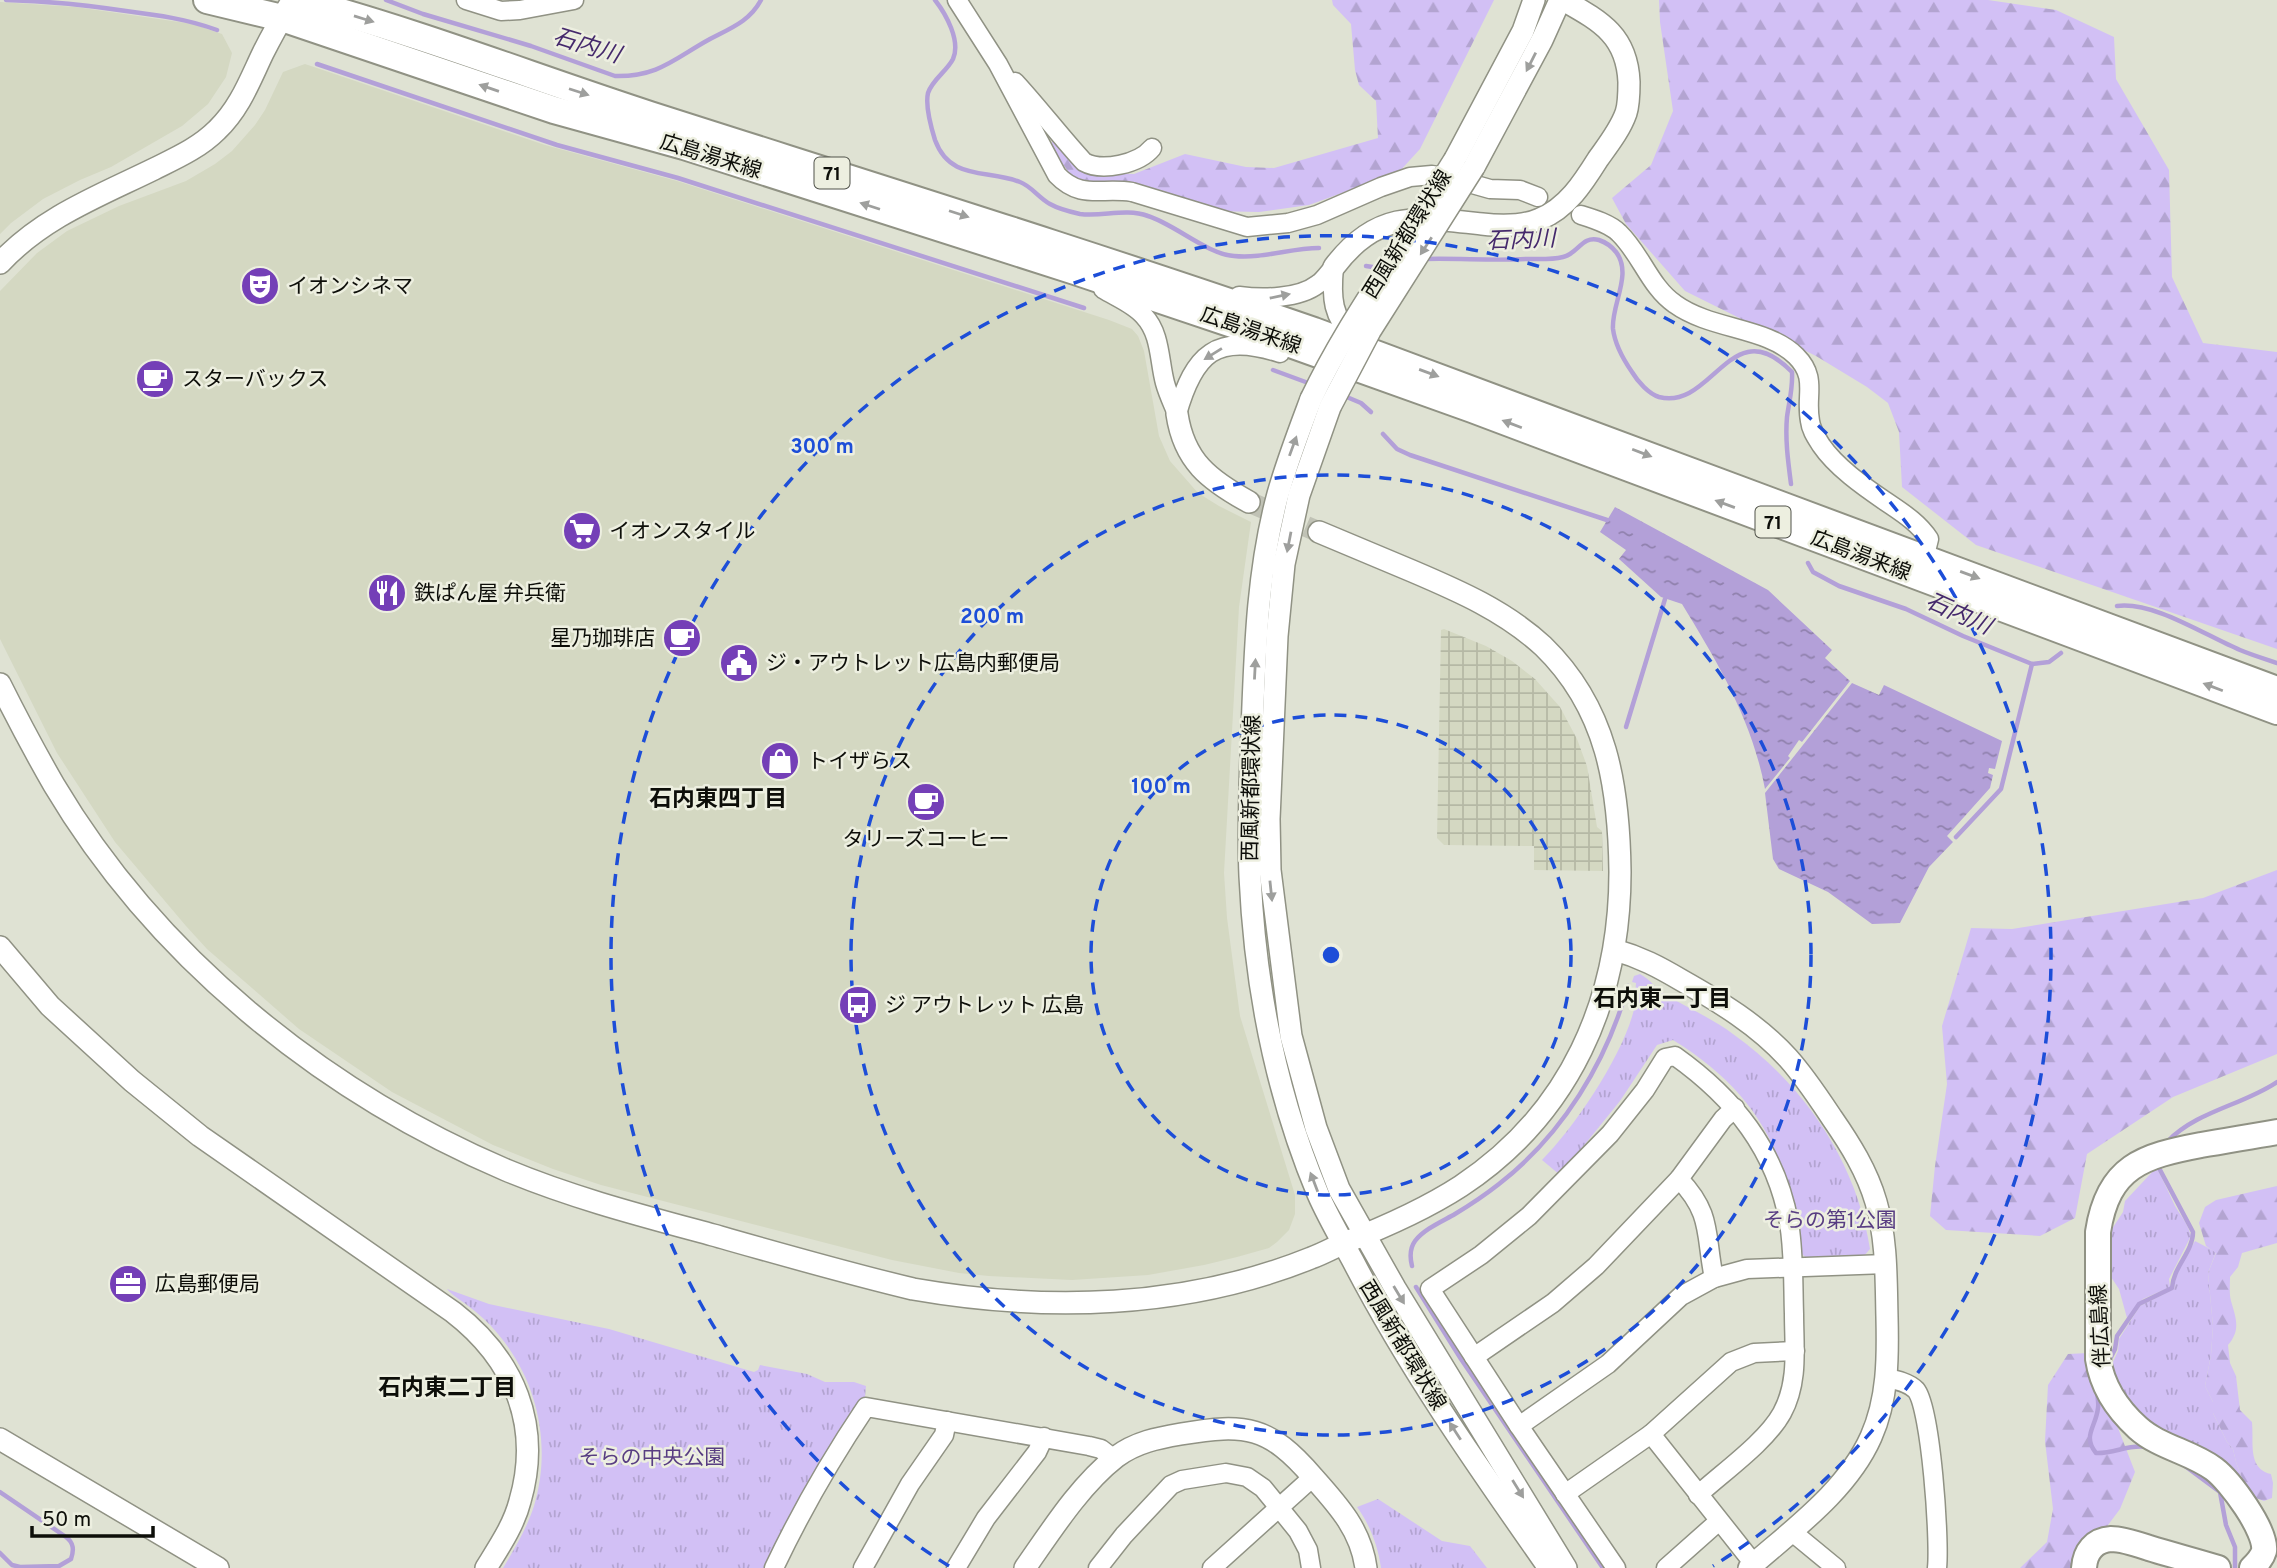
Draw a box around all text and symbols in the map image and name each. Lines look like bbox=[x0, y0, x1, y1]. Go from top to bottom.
one-way arrow bbox=[353, 14, 374, 25]
water label: 石内川 bbox=[549, 23, 626, 72]
one-way arrow bbox=[1525, 52, 1536, 72]
one-way arrow bbox=[479, 82, 500, 93]
one-way arrow bbox=[569, 87, 590, 98]
street label: 広島湯来線 bbox=[656, 129, 765, 186]
road number: 71 bbox=[814, 158, 850, 188]
street label: 西風新都環状線 bbox=[1358, 165, 1459, 304]
one-way arrow bbox=[860, 200, 881, 211]
one-way arrow bbox=[949, 209, 970, 220]
water label: 石内川 bbox=[1486, 226, 1559, 257]
one-way arrow bbox=[1419, 236, 1432, 256]
theatre icon: イオンシネマ bbox=[239, 265, 281, 307]
place label: イオンシネマ bbox=[287, 274, 413, 301]
one-way arrow bbox=[1269, 291, 1291, 302]
street label: 広島湯来線 bbox=[1196, 302, 1305, 361]
one-way arrow bbox=[1203, 347, 1223, 360]
cafe icon: スターバックス bbox=[134, 358, 176, 400]
place label: スターバックス bbox=[182, 367, 328, 394]
one-way arrow bbox=[1418, 368, 1439, 379]
one-way arrow bbox=[1501, 419, 1522, 430]
text: 300 m bbox=[790, 434, 854, 461]
one-way arrow bbox=[1288, 435, 1299, 456]
one-way arrow bbox=[1631, 447, 1652, 458]
one-way arrow bbox=[1714, 499, 1735, 510]
road number: 71 bbox=[1756, 506, 1790, 538]
supermarket icon: イオンスタイル bbox=[561, 510, 603, 552]
place label: イオンスタイル bbox=[609, 519, 756, 546]
street label: 広島湯来線 bbox=[1807, 525, 1914, 588]
one-way arrow bbox=[1283, 531, 1294, 553]
one-way arrow bbox=[1959, 570, 1980, 581]
restaurant icon: 鉄ぱん屋 弁兵衛 bbox=[366, 572, 408, 614]
place label: 鉄ぱん屋 弁兵衛 bbox=[414, 581, 566, 608]
water label: 石内川 bbox=[1921, 588, 1998, 644]
text: 200 m bbox=[960, 604, 1024, 631]
cafe icon: 星乃珈琲店 bbox=[661, 617, 703, 659]
place label: 星乃珈琲店 bbox=[550, 626, 655, 653]
public building icon: ジ・アウトレット広島内郵便局 bbox=[718, 642, 760, 684]
place label: ジ・アウトレット広島内郵便局 bbox=[766, 651, 1060, 678]
one-way arrow bbox=[1249, 658, 1260, 680]
one-way arrow bbox=[2203, 681, 2224, 692]
street label: 西風新都環状線 bbox=[1238, 714, 1267, 862]
shop icon: トイザらス bbox=[759, 740, 801, 782]
place label: トイザらス bbox=[807, 749, 912, 776]
text: 100 m bbox=[1131, 774, 1191, 801]
cafe icon: タリーズコーヒー bbox=[905, 781, 947, 823]
district label: 石内東四丁目 bbox=[649, 786, 787, 815]
place label: タリーズコーヒー bbox=[843, 827, 1009, 854]
one-way arrow bbox=[1266, 880, 1277, 902]
centre of rings bbox=[1319, 943, 1343, 967]
bus stop icon: ジ アウトレット 広島 bbox=[837, 984, 879, 1026]
district label: 石内東一丁目 bbox=[1593, 986, 1731, 1015]
place label: ジ アウトレット 広島 bbox=[885, 993, 1084, 1020]
one-way arrow bbox=[1308, 1172, 1319, 1193]
park label: そらの第1公園 bbox=[1763, 1208, 1897, 1235]
office icon: 広島郵便局 bbox=[107, 1263, 149, 1305]
place label: 広島郵便局 bbox=[155, 1272, 260, 1299]
street label: 西風新都環状線 bbox=[1352, 1276, 1451, 1416]
street label: 伴広島線 bbox=[2086, 1283, 2117, 1369]
one-way arrow bbox=[1392, 1285, 1405, 1304]
district label: 石内東二丁目 bbox=[378, 1375, 516, 1404]
one-way arrow bbox=[1449, 1421, 1462, 1440]
park label: そらの中央公園 bbox=[579, 1445, 726, 1472]
one-way arrow bbox=[1512, 1479, 1525, 1498]
scale bar bbox=[32, 1494, 152, 1538]
text: 50 m bbox=[42, 1507, 91, 1534]

